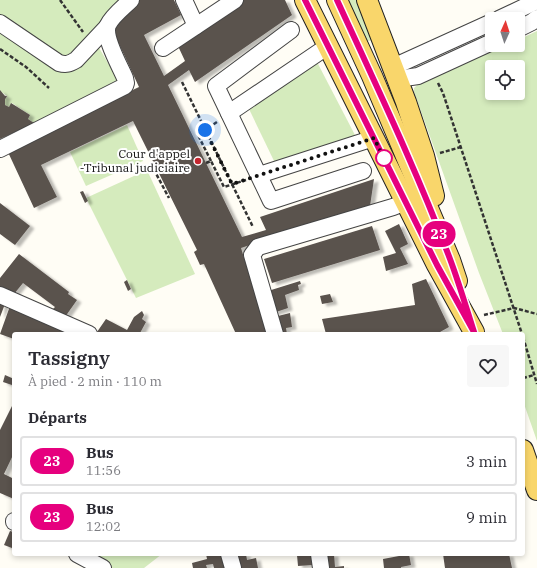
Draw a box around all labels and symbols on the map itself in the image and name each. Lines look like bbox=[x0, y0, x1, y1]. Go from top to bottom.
north arrow bbox=[485, 12, 525, 52]
your location bbox=[195, 120, 215, 140]
place label: Cour d'appel -Tribunal judiciaire bbox=[80, 146, 190, 175]
unlabelled marker bbox=[375, 149, 393, 167]
marker: Cour d'appel -Tribunal judiciaire bbox=[193, 156, 203, 166]
line badge: 23 bbox=[421, 221, 457, 247]

